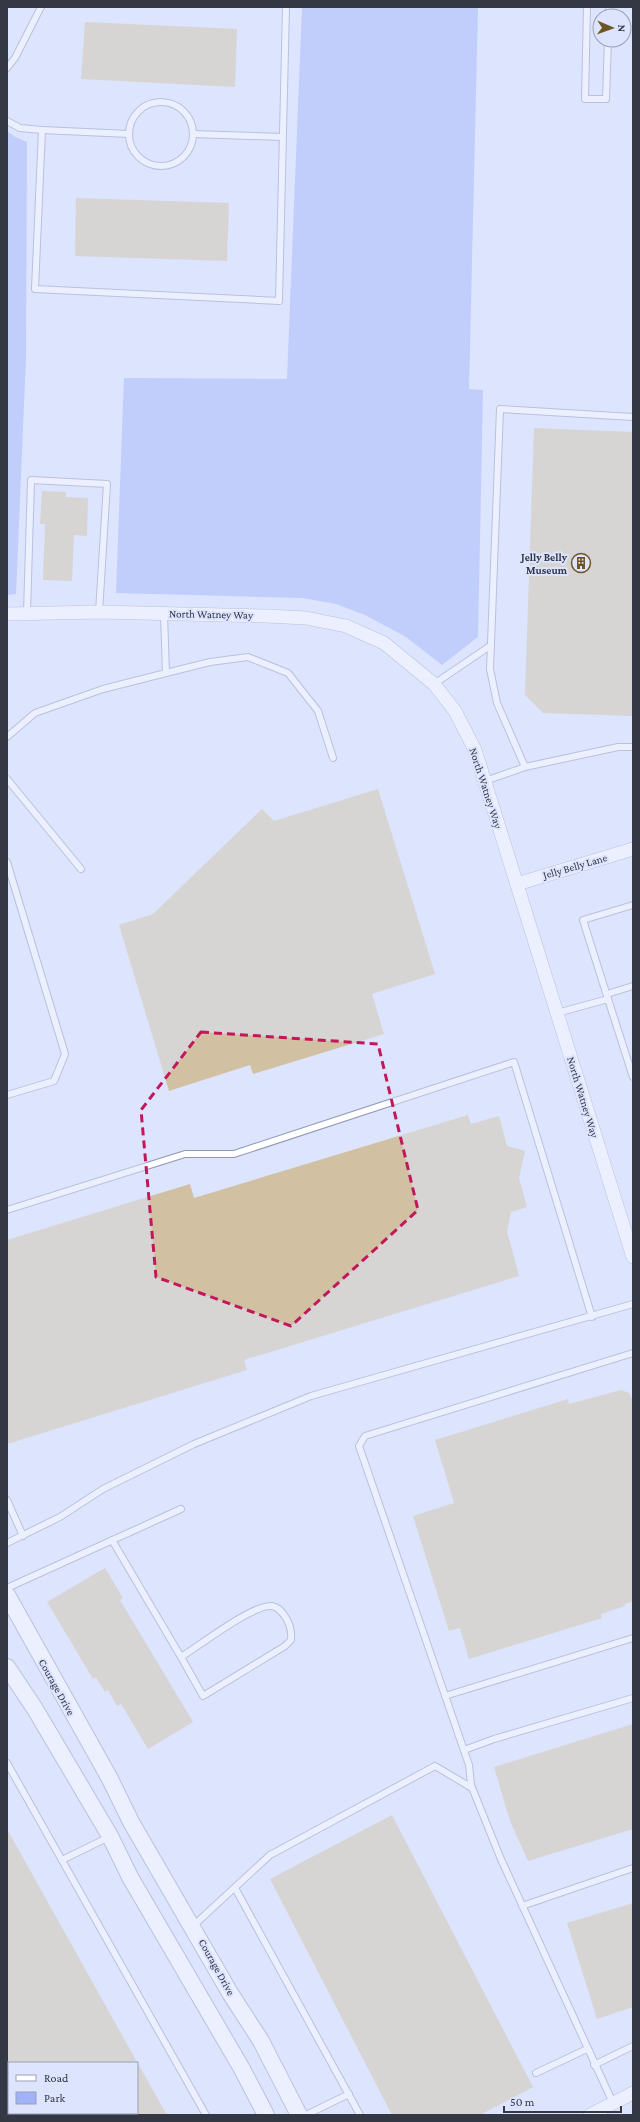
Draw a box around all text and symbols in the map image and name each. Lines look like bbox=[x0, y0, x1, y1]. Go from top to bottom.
north arrow bbox=[592, 8, 632, 48]
text: N bbox=[616, 24, 628, 33]
place label: Jelly Belly Museum bbox=[520, 551, 568, 576]
building icon: Jelly Belly Museum bbox=[570, 552, 592, 574]
street label: North Watney Way bbox=[169, 607, 254, 622]
street label: North Watney Way bbox=[466, 746, 505, 831]
street label: Jelly Belly Lane bbox=[541, 851, 609, 882]
street label: North Watney Way bbox=[564, 1055, 601, 1140]
street label: Courage Drive bbox=[36, 1657, 77, 1718]
street label: Courage Drive bbox=[196, 1937, 237, 1998]
legend bbox=[8, 2062, 138, 2114]
text: Road bbox=[44, 2071, 69, 2085]
scale bar bbox=[504, 2088, 621, 2114]
text: Park bbox=[44, 2091, 66, 2105]
text: 50 m bbox=[510, 2095, 535, 2109]

